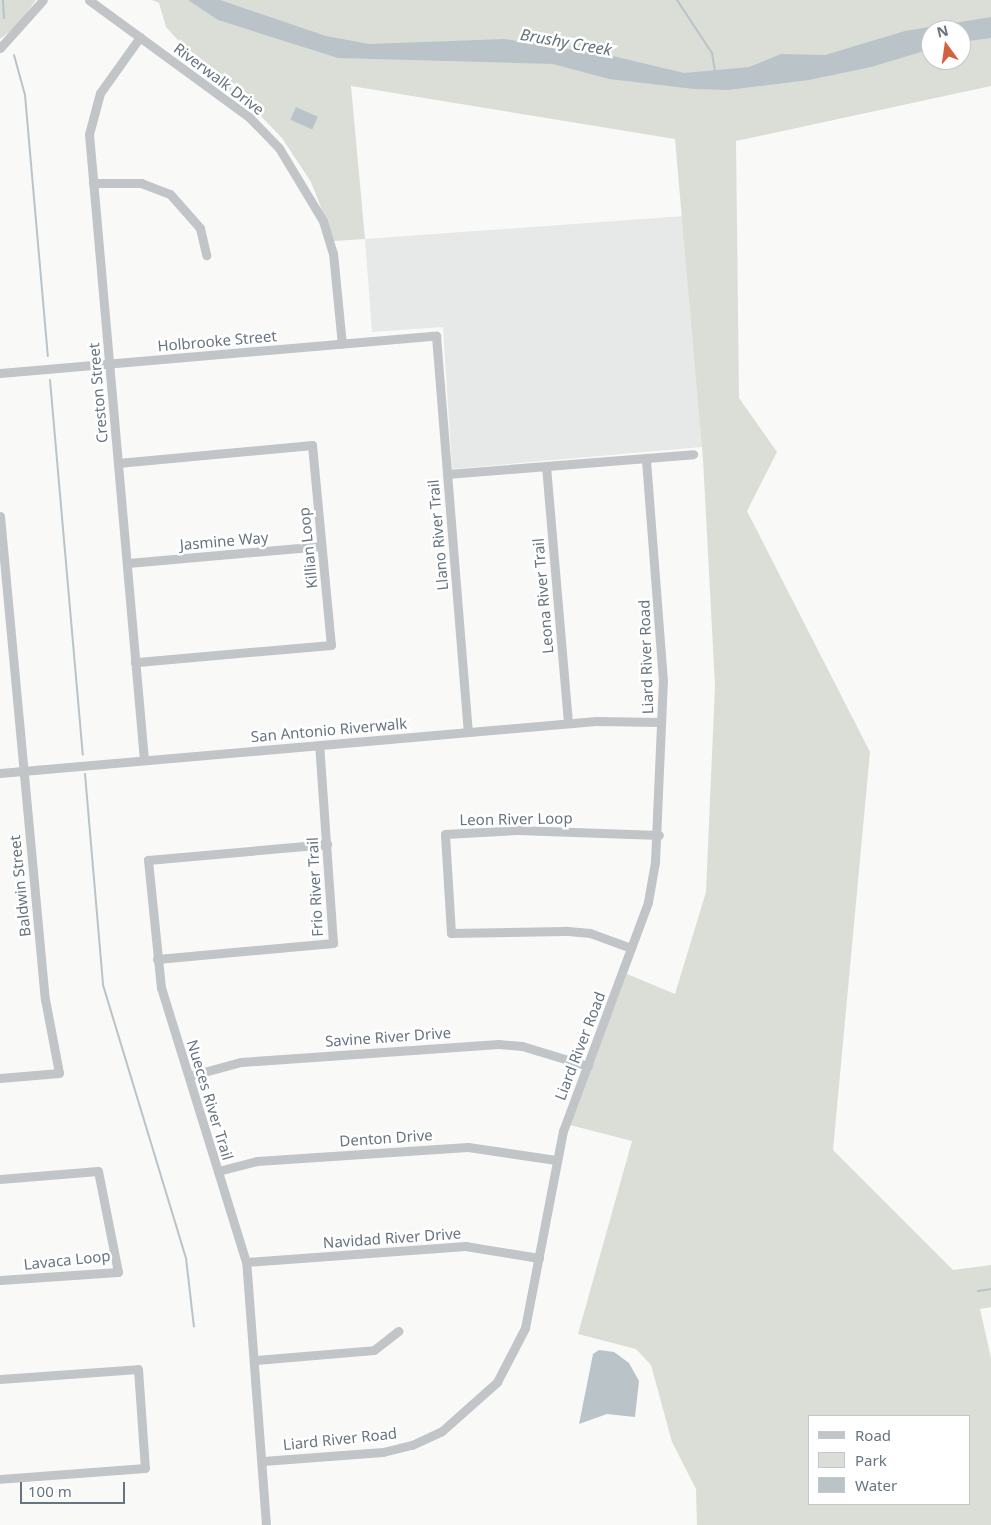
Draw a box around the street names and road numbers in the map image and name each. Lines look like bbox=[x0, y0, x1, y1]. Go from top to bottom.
street label: Riverwalk Drive bbox=[170, 39, 268, 119]
street label: Holbrooke Street bbox=[157, 327, 277, 355]
street label: Creston Street bbox=[85, 342, 111, 444]
street label: Llano River Trail bbox=[424, 479, 452, 591]
street label: Killian Loop bbox=[295, 506, 321, 590]
street label: Jasmine Way bbox=[179, 528, 269, 554]
street label: Leona River Trail bbox=[529, 537, 557, 655]
street label: Liard River Road bbox=[635, 599, 657, 715]
street label: San Antonio Riverwalk bbox=[250, 714, 408, 746]
street label: Leon River Loop bbox=[459, 809, 573, 829]
street label: Baldwin Street bbox=[6, 834, 34, 938]
street label: Frio River Trail bbox=[303, 837, 327, 937]
street label: Liard River Road bbox=[551, 989, 609, 1103]
street label: Savine River Drive bbox=[324, 1024, 452, 1050]
street label: Nueces River Trail bbox=[183, 1038, 237, 1162]
street label: Denton Drive bbox=[339, 1126, 433, 1150]
street label: Navidad River Drive bbox=[322, 1224, 462, 1252]
street label: Lavaca Loop bbox=[23, 1246, 111, 1274]
street label: Liard River Road bbox=[282, 1424, 398, 1454]

